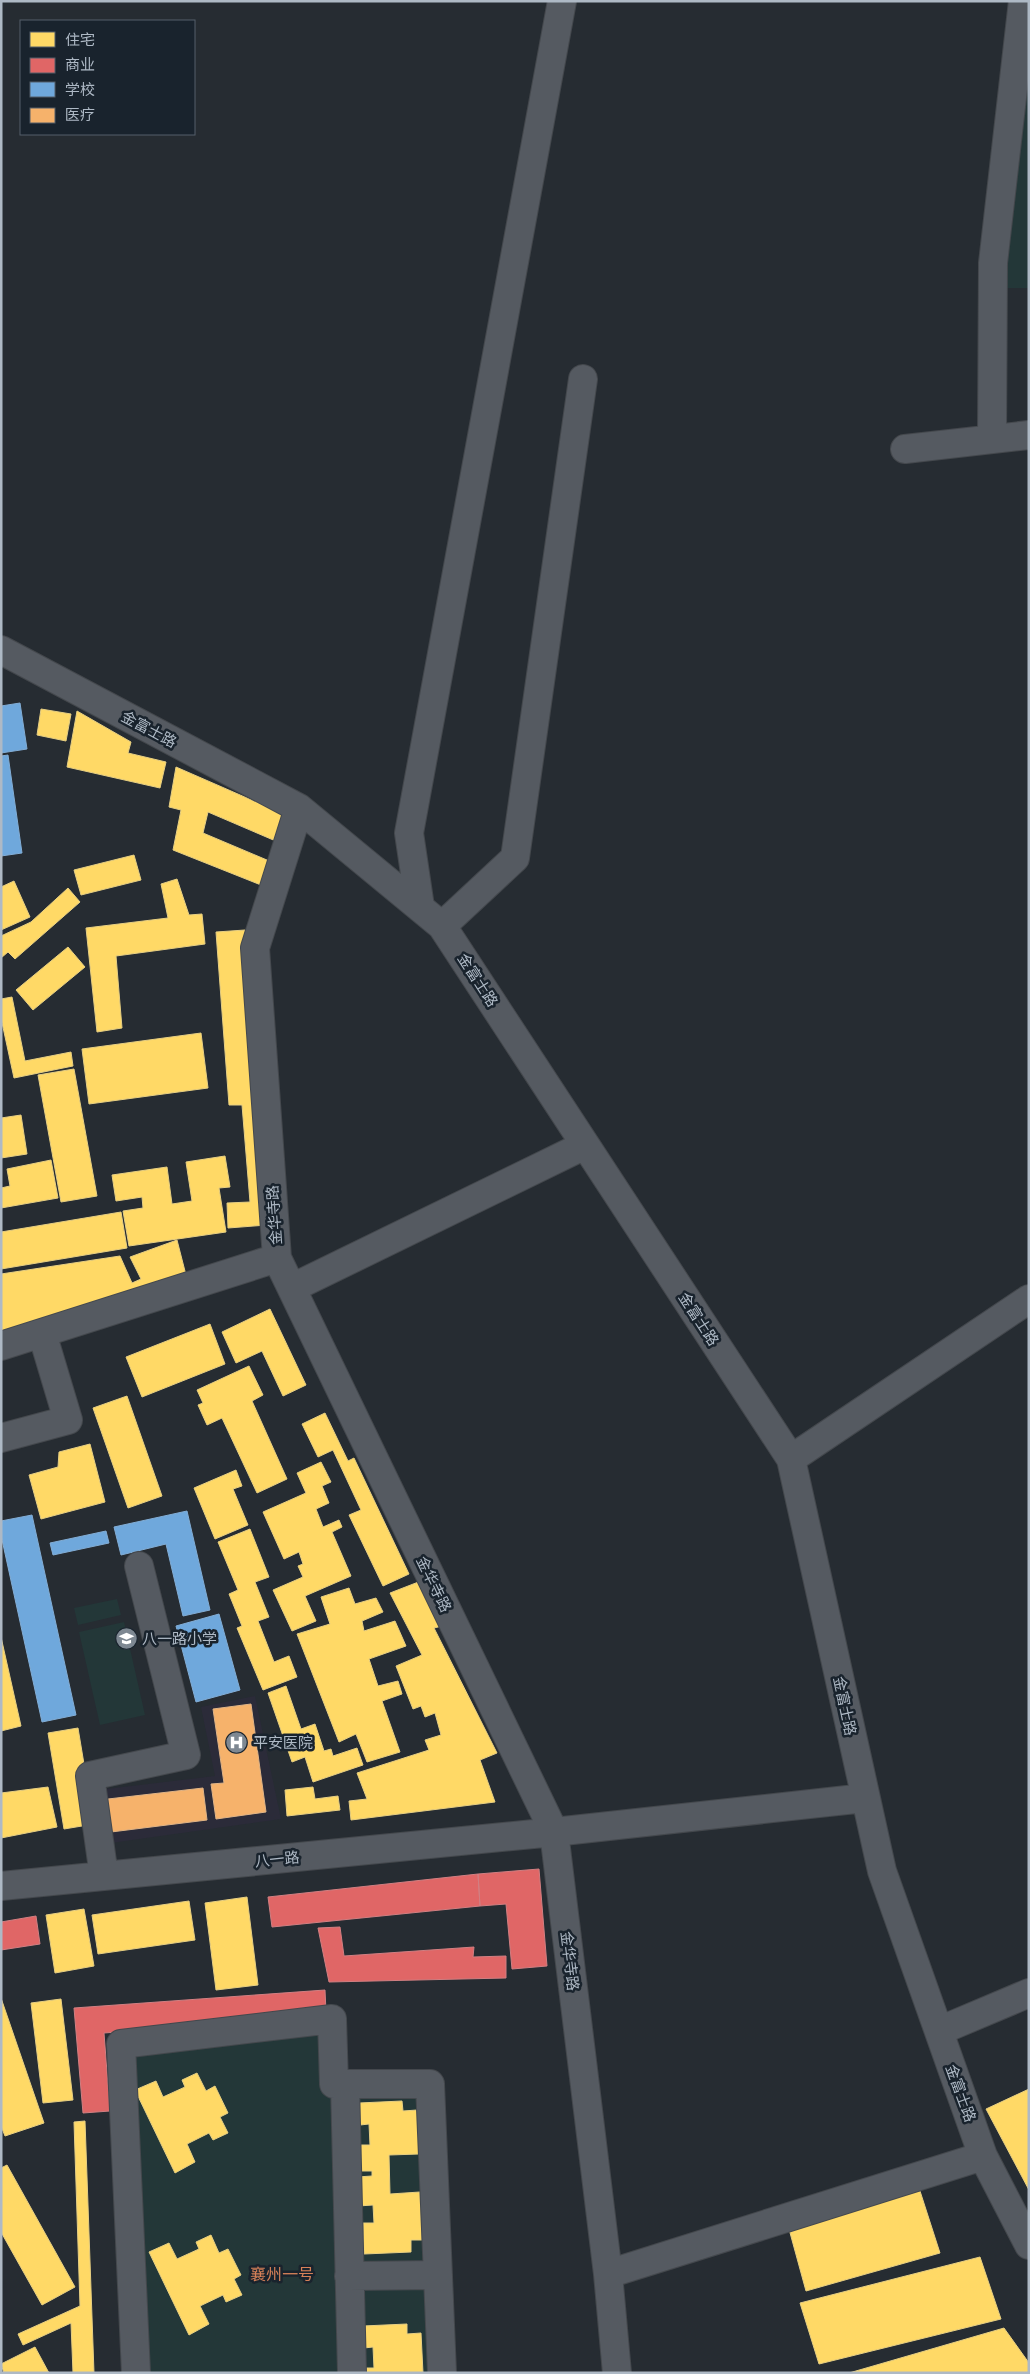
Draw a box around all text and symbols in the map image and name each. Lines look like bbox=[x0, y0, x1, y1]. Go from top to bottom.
legend bbox=[20, 20, 195, 135]
text: 住宅 bbox=[65, 29, 95, 50]
text: 商业 bbox=[65, 54, 95, 75]
text: 学校 bbox=[65, 79, 95, 100]
text: 医疗 bbox=[65, 104, 95, 125]
street label: 金富士路 bbox=[118, 706, 180, 752]
street label: 金富士路 bbox=[453, 949, 503, 1011]
street label: 金华寺路 bbox=[261, 1184, 287, 1246]
street label: 金富士路 bbox=[674, 1288, 724, 1350]
street label: 金华寺路 bbox=[411, 1552, 457, 1616]
school or university icon: 八一路小学 bbox=[114, 1626, 138, 1650]
place label: 八一路小学 bbox=[142, 1628, 217, 1649]
street label: 金富士路 bbox=[828, 1674, 862, 1738]
hospital icon: 平安医院 bbox=[225, 1730, 249, 1754]
place label: 平安医院 bbox=[253, 1732, 313, 1753]
street label: 八一路 bbox=[254, 1846, 300, 1872]
street label: 金华寺路 bbox=[556, 1930, 584, 1992]
street label: 金富士路 bbox=[941, 2061, 981, 2125]
district label: 襄州一号 bbox=[250, 2263, 314, 2286]

